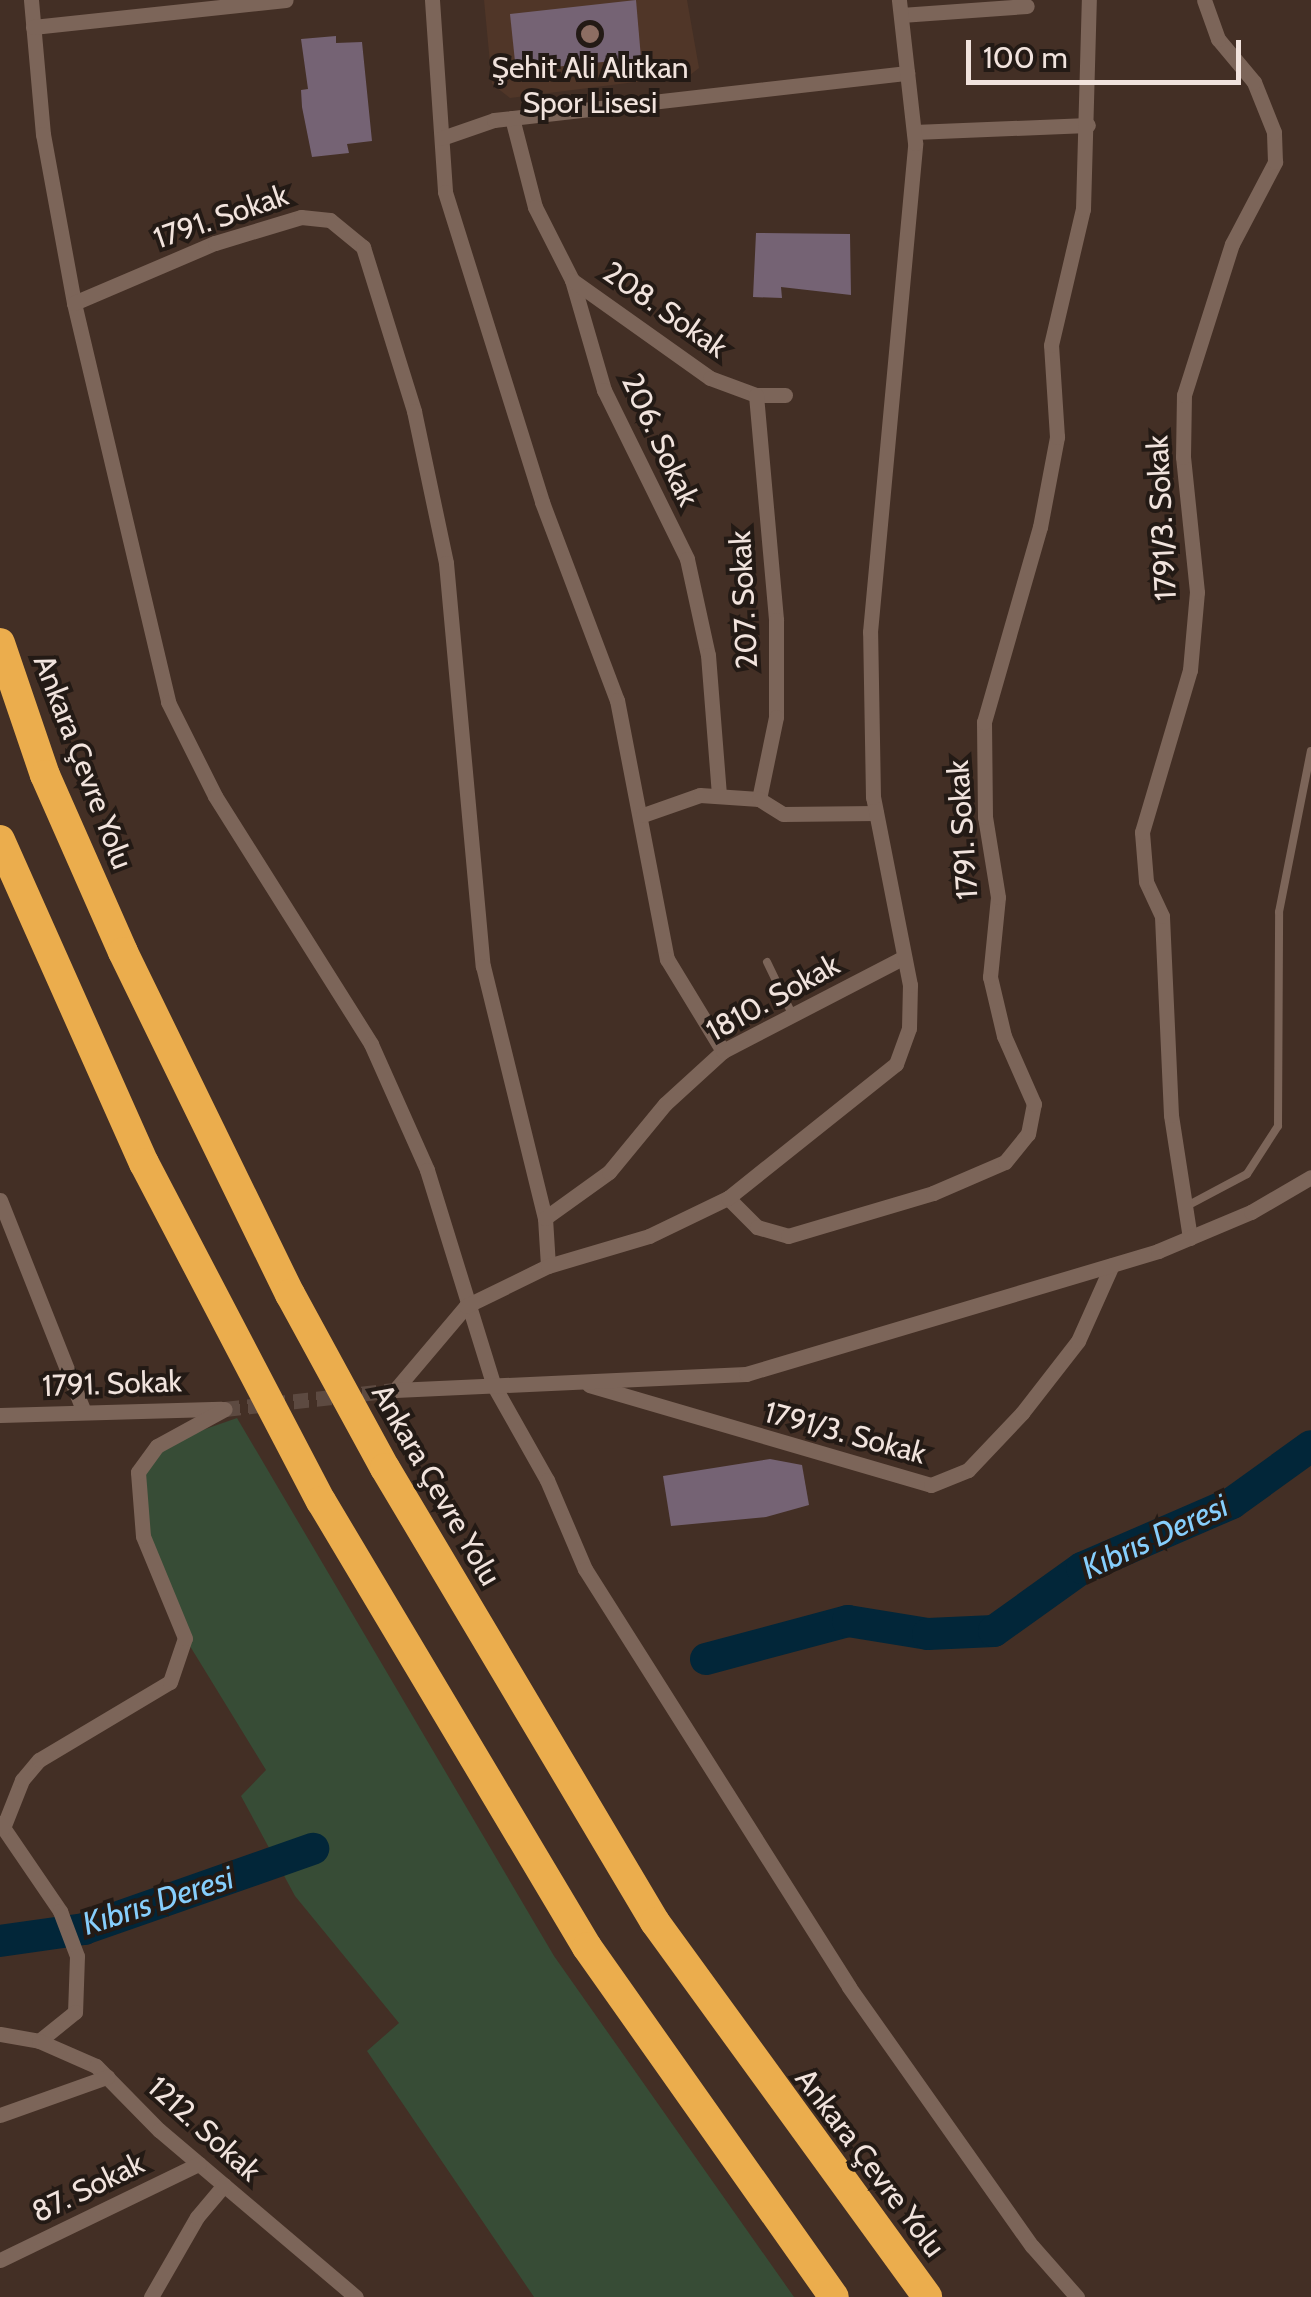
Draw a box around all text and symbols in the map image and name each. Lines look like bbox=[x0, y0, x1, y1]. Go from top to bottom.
scale bar bbox=[971, 20, 1246, 82]
marker: Şehit Ali Alıtkan Spor Lisesi bbox=[579, 23, 601, 45]
text: 100 m bbox=[983, 39, 1068, 76]
place label: Şehit Ali Alıtkan Spor Lisesi bbox=[491, 50, 689, 120]
street label: 1791. Sokak bbox=[149, 177, 293, 257]
street label: 208. Sokak bbox=[596, 254, 734, 366]
street label: 206. Sokak bbox=[614, 368, 706, 512]
street label: 1791/3. Sokak bbox=[1140, 434, 1184, 602]
street label: 207. Sokak bbox=[722, 530, 766, 670]
street label: Ankara Çevre Yolu bbox=[26, 650, 140, 874]
street label: 1791. Sokak bbox=[940, 759, 986, 901]
street label: 1810. Sokak bbox=[700, 947, 846, 1049]
street label: 1791. Sokak bbox=[41, 1364, 183, 1404]
street label: Ankara Çevre Yolu bbox=[364, 1378, 508, 1592]
street label: 1791/3. Sokak bbox=[760, 1394, 930, 1472]
water label: Kıbrıs Deresi bbox=[1076, 1487, 1234, 1587]
water label: Kıbrıs Deresi bbox=[78, 1859, 238, 1943]
street label: Ankara Çevre Yolu bbox=[788, 2062, 952, 2264]
street label: 1212. Sokak bbox=[140, 2069, 268, 2189]
street label: 87. Sokak bbox=[26, 2145, 150, 2231]

